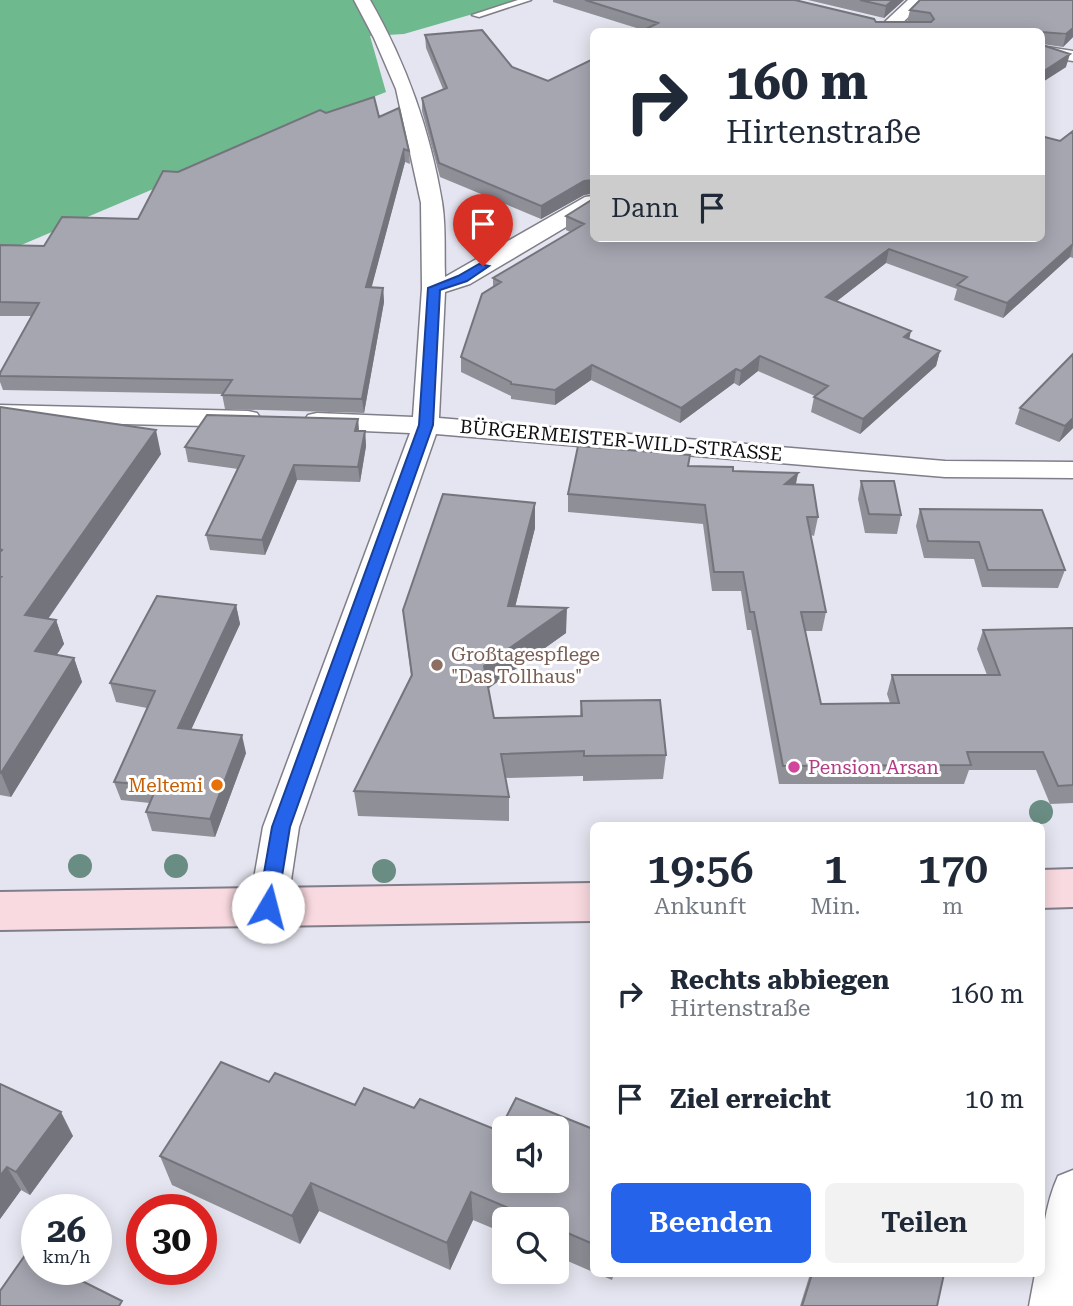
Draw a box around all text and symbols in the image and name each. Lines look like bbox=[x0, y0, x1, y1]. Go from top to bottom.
text: 160 m bbox=[726, 54, 868, 111]
icon: right bbox=[611, 56, 702, 147]
text: Hirtenstraße bbox=[726, 113, 921, 151]
icon: arrive bbox=[693, 189, 731, 227]
text: Dann bbox=[611, 193, 679, 223]
pin bbox=[453, 194, 513, 266]
icon: arrive bbox=[464, 205, 502, 243]
street label: BÜRGERMEISTER-WILD-STRASSE bbox=[459, 415, 783, 466]
place label: Großtagespflege "Das Tollhaus" bbox=[451, 643, 600, 688]
marker: Großtagespflege "Das Tollhaus" bbox=[429, 657, 445, 673]
place label: Pension Arsan bbox=[808, 756, 939, 779]
marker: Pension Arsan bbox=[786, 759, 802, 775]
place label: Meltemi bbox=[128, 774, 203, 797]
marker: Meltemi bbox=[209, 777, 225, 793]
text: 19:56 bbox=[647, 844, 753, 893]
text: 1 bbox=[824, 844, 847, 893]
text: 170 bbox=[917, 844, 988, 893]
position arrow bbox=[231, 870, 305, 944]
text: Ankunft bbox=[654, 893, 746, 920]
text: Min. bbox=[810, 893, 860, 920]
text: m bbox=[942, 893, 963, 920]
text: Rechts abbiegen bbox=[670, 965, 889, 995]
icon: right bbox=[611, 975, 649, 1013]
text: 160 m bbox=[950, 979, 1024, 1009]
text: Hirtenstraße bbox=[670, 995, 810, 1022]
icon: arrive bbox=[611, 1080, 649, 1118]
text: Ziel erreicht bbox=[670, 1084, 831, 1114]
text: 10 m bbox=[965, 1084, 1024, 1114]
map controls bbox=[492, 1116, 569, 1284]
button: sound bbox=[492, 1116, 569, 1193]
button: Beenden bbox=[611, 1183, 811, 1263]
button: Teilen bbox=[825, 1183, 1024, 1263]
speed limit sign: 30 bbox=[126, 1194, 217, 1285]
button: search bbox=[492, 1207, 569, 1284]
text: 26 bbox=[47, 1210, 86, 1251]
text: km/h bbox=[42, 1246, 91, 1267]

